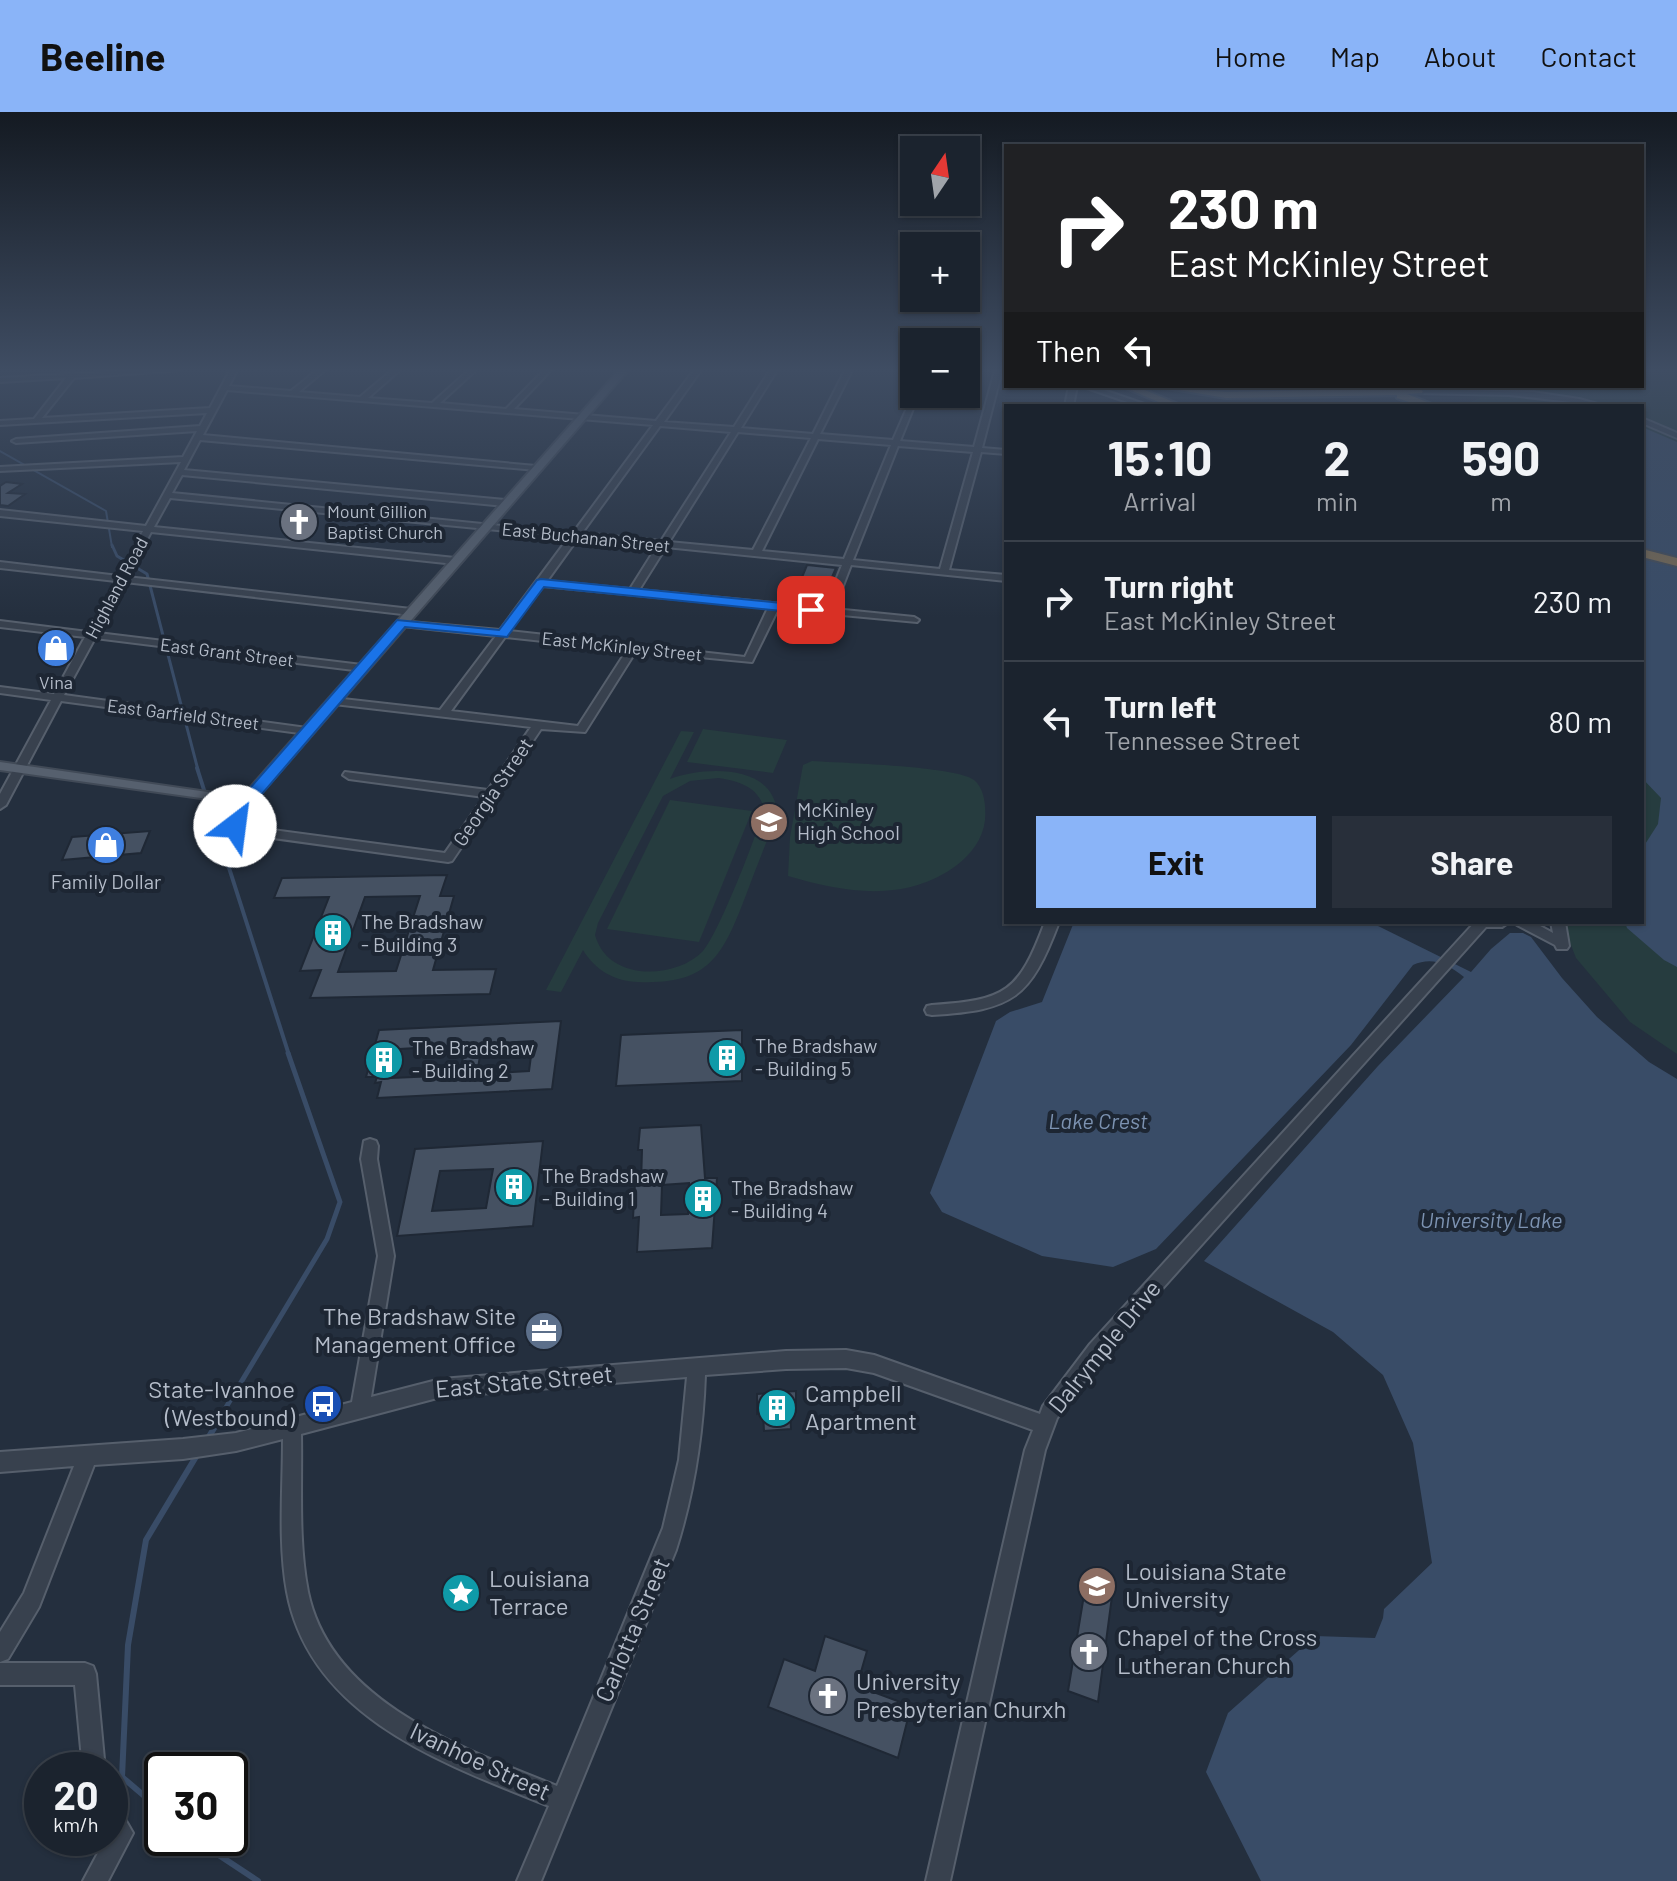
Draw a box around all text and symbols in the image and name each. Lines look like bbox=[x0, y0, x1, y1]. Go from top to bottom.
text: Beeline bbox=[40, 33, 165, 79]
text: Home bbox=[1215, 39, 1286, 73]
text: Map bbox=[1330, 39, 1380, 73]
text: About bbox=[1424, 39, 1496, 73]
text: Contact bbox=[1540, 39, 1637, 73]
north arrow bbox=[900, 136, 980, 216]
map controls bbox=[900, 136, 980, 408]
text: 230 m bbox=[1168, 173, 1319, 240]
icon: right bbox=[1036, 176, 1140, 280]
button: + bbox=[900, 232, 980, 312]
text: East McKinley Street bbox=[1168, 241, 1490, 284]
button: − bbox=[900, 328, 980, 408]
icon: left bbox=[1117, 328, 1161, 372]
text: Then bbox=[1036, 332, 1101, 368]
text: 15:10 bbox=[1108, 428, 1212, 486]
text: 2 bbox=[1324, 428, 1350, 486]
text: 590 bbox=[1462, 428, 1540, 486]
text: Arrival bbox=[1124, 485, 1196, 516]
text: min bbox=[1316, 485, 1358, 516]
text: m bbox=[1490, 485, 1512, 516]
place label: Mount Gillion Baptist Church bbox=[327, 500, 443, 543]
church icon: Mount Gillion Baptist Church bbox=[278, 501, 320, 543]
street label: East Buchanan Street bbox=[501, 517, 671, 557]
street label: Highland Road bbox=[80, 533, 152, 642]
text: Turn right bbox=[1104, 568, 1234, 604]
pin bbox=[777, 576, 845, 644]
icon: right bbox=[1036, 579, 1080, 623]
text: 230 m bbox=[1533, 583, 1612, 619]
icon: arrive bbox=[789, 588, 833, 632]
text: East McKinley Street bbox=[1104, 604, 1336, 635]
shop icon: Vina bbox=[35, 627, 77, 669]
street label: East McKinley Street bbox=[541, 627, 703, 665]
street label: East Grant Street bbox=[159, 633, 295, 671]
place label: Vina bbox=[39, 671, 73, 693]
text: Turn left bbox=[1104, 688, 1217, 724]
street label: East Garfield Street bbox=[106, 694, 260, 734]
icon: left bbox=[1036, 699, 1080, 743]
text: 80 m bbox=[1549, 703, 1612, 739]
text: Tennessee Street bbox=[1104, 724, 1301, 755]
street label: Georgia Street bbox=[447, 733, 537, 850]
position arrow bbox=[193, 784, 277, 868]
place label: McKinley High School bbox=[797, 797, 900, 844]
school or university icon: McKinley High School bbox=[748, 801, 790, 843]
button: Exit bbox=[1036, 816, 1316, 908]
button: Share bbox=[1332, 816, 1612, 908]
shop icon: Family Dollar bbox=[85, 824, 127, 866]
place label: Family Dollar bbox=[51, 869, 161, 893]
place label: The Bradshaw - Building 3 bbox=[361, 909, 484, 956]
building icon: The Bradshaw - Building 3 bbox=[312, 912, 354, 954]
place label: The Bradshaw - Building 5 bbox=[755, 1033, 878, 1080]
place label: The Bradshaw - Building 2 bbox=[412, 1035, 535, 1082]
building icon: The Bradshaw - Building 5 bbox=[706, 1037, 748, 1079]
building icon: The Bradshaw - Building 2 bbox=[363, 1039, 405, 1081]
water label: Lake Crest bbox=[1048, 1107, 1148, 1133]
place label: The Bradshaw - Building 1 bbox=[542, 1163, 665, 1210]
building icon: The Bradshaw - Building 1 bbox=[493, 1166, 535, 1208]
place label: The Bradshaw - Building 4 bbox=[731, 1175, 854, 1222]
building icon: The Bradshaw - Building 4 bbox=[682, 1178, 724, 1220]
water label: University Lake bbox=[1420, 1206, 1562, 1232]
street label: Dalrymple Drive bbox=[1041, 1274, 1166, 1418]
place label: The Bradshaw Site Management Office bbox=[314, 1301, 516, 1358]
office icon: The Bradshaw Site Management Office bbox=[523, 1310, 565, 1352]
street label: East State Street bbox=[434, 1358, 614, 1403]
place label: State-Ivanhoe (Westbound) bbox=[148, 1374, 296, 1431]
place label: Campbell Apartment bbox=[805, 1378, 917, 1435]
bus stop icon: State-Ivanhoe (Westbound) bbox=[302, 1383, 344, 1425]
building icon: Campbell Apartment bbox=[756, 1387, 798, 1429]
street label: Carlotta Street bbox=[588, 1553, 675, 1706]
place label: Louisiana State University bbox=[1125, 1556, 1287, 1613]
place label: Louisiana Terrace bbox=[489, 1563, 590, 1620]
school or university icon: Louisiana State University bbox=[1076, 1565, 1118, 1607]
place icon: Louisiana Terrace bbox=[440, 1572, 482, 1614]
place label: Chapel of the Cross Lutheran Church bbox=[1117, 1622, 1317, 1679]
church icon: Chapel of the Cross Lutheran Church bbox=[1068, 1631, 1110, 1673]
place label: University Presbyterian Churxh bbox=[856, 1666, 1066, 1723]
church icon: University Presbyterian Churxh bbox=[807, 1675, 849, 1717]
street label: Ivanhoe Street bbox=[406, 1715, 555, 1806]
speed limit sign: 30 bbox=[144, 1752, 248, 1856]
text: 20 bbox=[53, 1770, 99, 1818]
text: km/h bbox=[53, 1812, 99, 1836]

